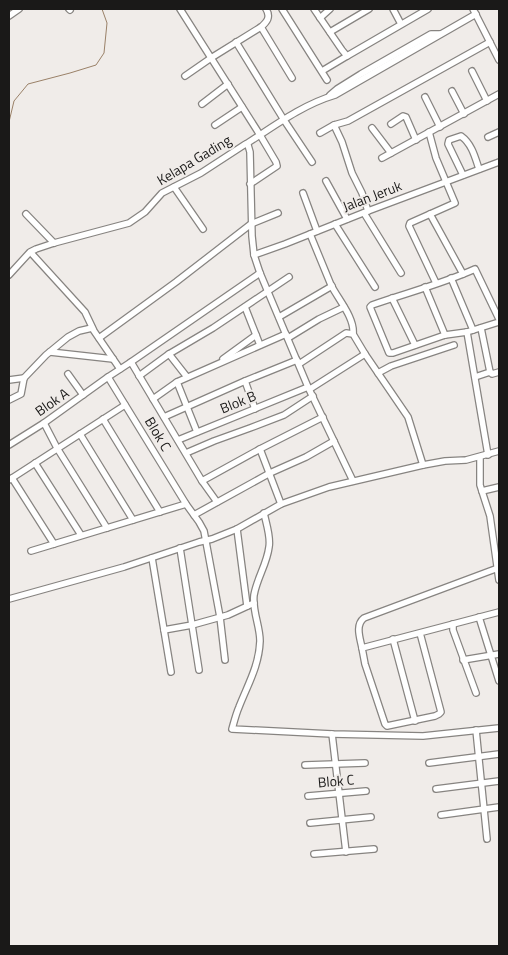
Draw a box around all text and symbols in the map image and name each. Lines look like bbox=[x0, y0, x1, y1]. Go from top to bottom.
street label: Kelapa Gading bbox=[153, 129, 235, 190]
street label: Jalan Jeruk bbox=[339, 175, 405, 216]
street label: Blok A bbox=[30, 382, 74, 421]
street label: Blok B bbox=[216, 385, 259, 418]
street label: Blok C bbox=[140, 413, 177, 455]
street label: Blok C bbox=[317, 768, 356, 793]

